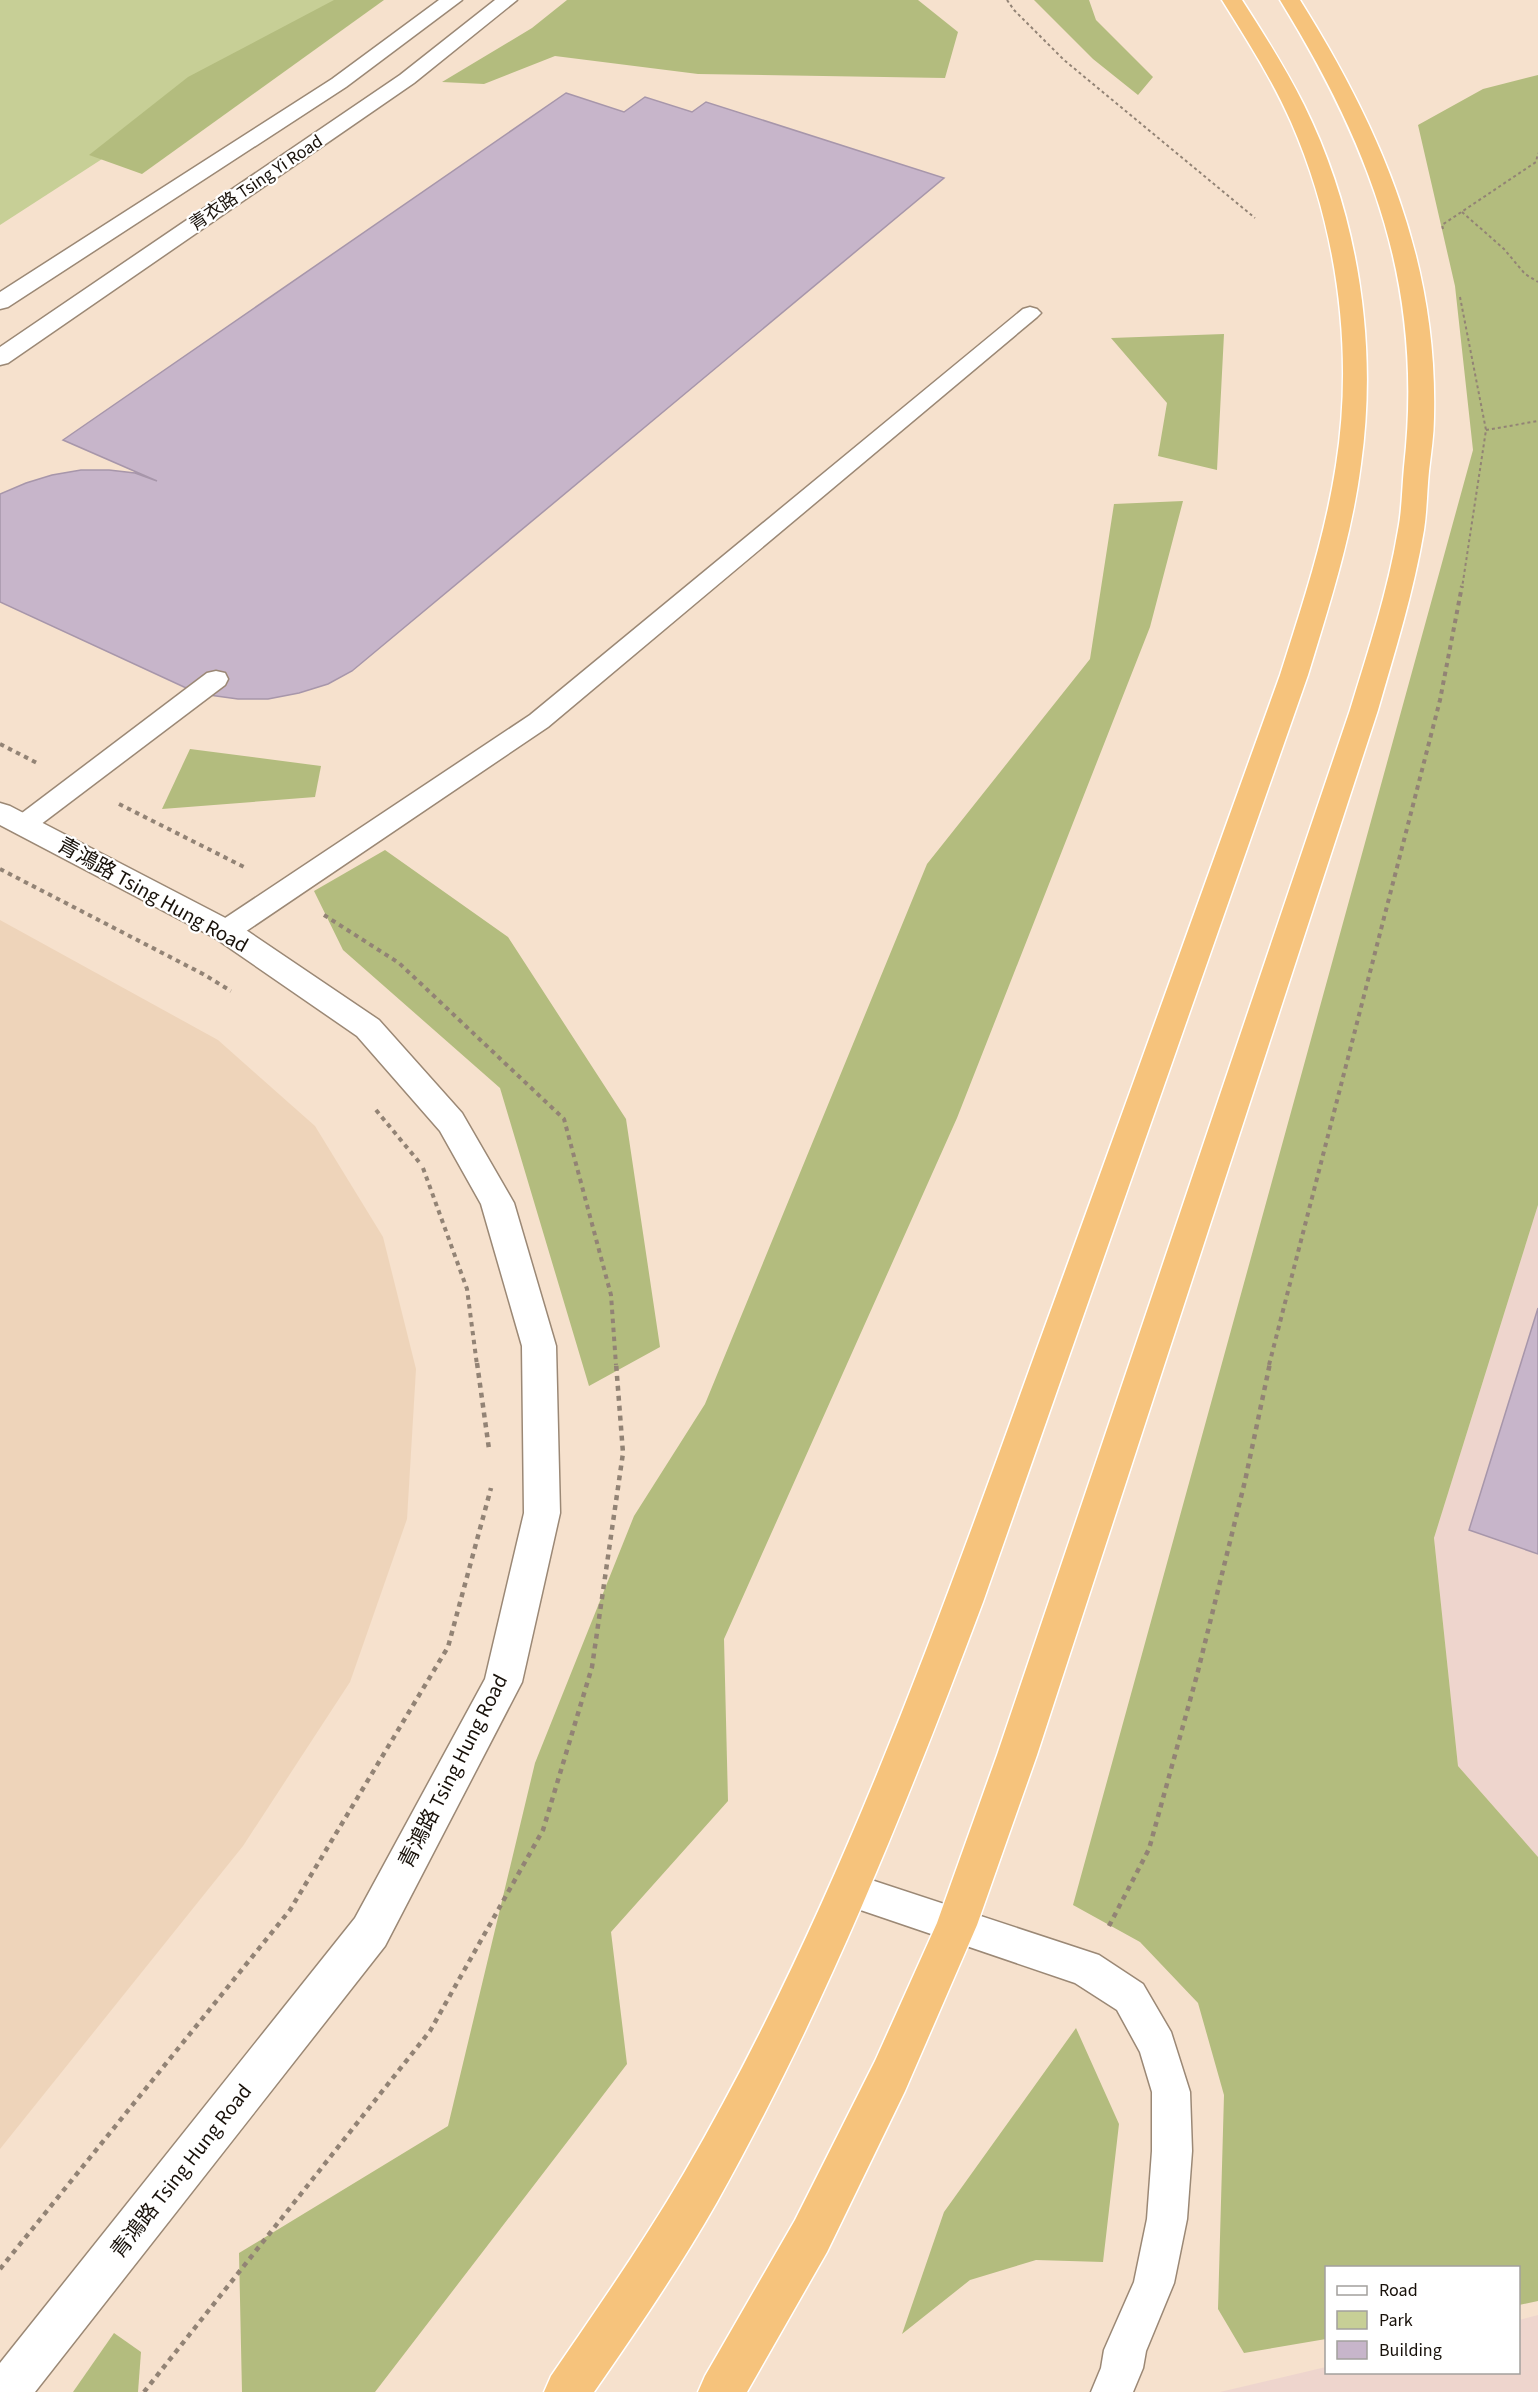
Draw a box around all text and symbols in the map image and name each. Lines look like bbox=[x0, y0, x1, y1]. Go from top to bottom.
street label: 青衣路 Tsing Yi Road bbox=[184, 129, 328, 237]
street label: 青鴻路 Tsing Hung Road bbox=[52, 830, 254, 960]
street label: 青鴻路 Tsing Hung Road bbox=[391, 1669, 515, 1873]
street label: 青鴻路 Tsing Hung Road bbox=[103, 2077, 259, 2265]
legend bbox=[1325, 2266, 1520, 2374]
text: Road bbox=[1379, 2278, 1418, 2303]
text: Park bbox=[1379, 2308, 1413, 2333]
text: Building bbox=[1379, 2338, 1442, 2363]

